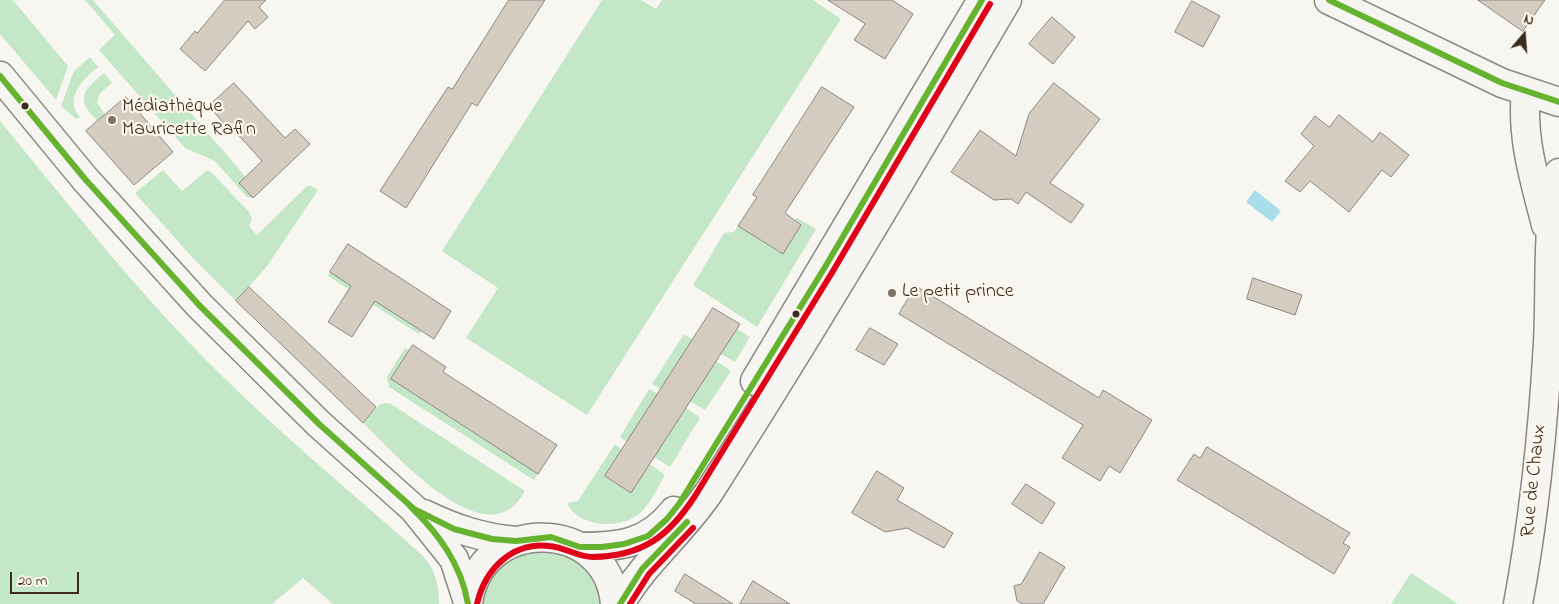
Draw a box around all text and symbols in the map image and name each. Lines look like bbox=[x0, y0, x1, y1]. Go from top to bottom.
text: N bbox=[1521, 9, 1537, 32]
north arrow bbox=[1499, 10, 1549, 60]
place label: Médiathèque Mauricette Rafin bbox=[122, 96, 256, 143]
unlabelled marker bbox=[20, 101, 30, 111]
marker: Médiathèque Mauricette Rafin bbox=[106, 114, 118, 126]
place label: Le petit prince bbox=[902, 281, 1014, 305]
marker: Le petit prince bbox=[886, 287, 898, 299]
unlabelled marker bbox=[791, 309, 801, 319]
street label: Rue de Chaux bbox=[1517, 423, 1553, 539]
scale bar bbox=[12, 562, 81, 594]
text: 20 m bbox=[18, 570, 47, 592]

